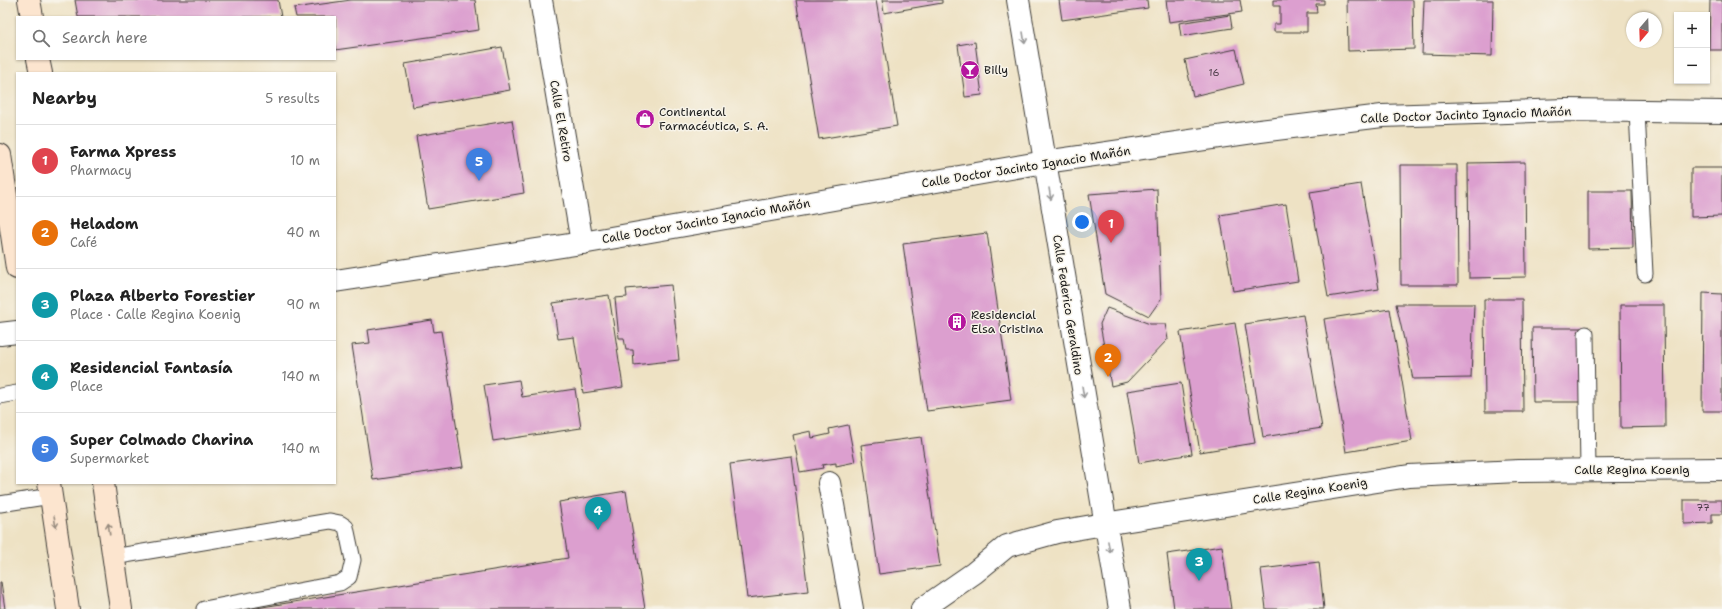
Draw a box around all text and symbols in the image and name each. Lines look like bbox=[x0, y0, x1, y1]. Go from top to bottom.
north arrow bbox=[1626, 12, 1662, 48]
map controls bbox=[1674, 12, 1710, 84]
button: + bbox=[1674, 12, 1710, 48]
search box bbox=[16, 16, 336, 60]
icon: search bbox=[30, 27, 52, 49]
text: Search here bbox=[62, 28, 148, 48]
one-way arrow bbox=[1020, 32, 1028, 45]
button: − bbox=[1674, 48, 1710, 84]
bar icon: Billy bbox=[959, 59, 981, 81]
place label: Billy bbox=[984, 62, 1008, 78]
house number: 16 bbox=[1209, 66, 1219, 79]
street label: Calle El Retiro bbox=[546, 79, 576, 163]
text: Nearby bbox=[32, 87, 97, 109]
text: 5 results bbox=[265, 90, 320, 107]
street label: Calle Doctor Jacinto Ignacio Mañón bbox=[1360, 103, 1572, 127]
place label: Continental Farmacéutica, S. A. bbox=[659, 104, 768, 134]
shop icon: Continental Farmacéutica, S. A. bbox=[634, 108, 656, 130]
text: Farma Xpress bbox=[70, 142, 176, 162]
street label: Calle Doctor Jacinto Ignacio Mañón bbox=[920, 143, 1132, 191]
pin: 5 bbox=[466, 148, 492, 181]
text: 1 bbox=[42, 152, 48, 169]
text: 10 m bbox=[290, 152, 320, 169]
text: Pharmacy bbox=[70, 162, 132, 179]
one-way arrow bbox=[1046, 187, 1054, 200]
street label: Calle Doctor Jacinto Ignacio Mañón bbox=[601, 195, 811, 247]
pin: 1 bbox=[1098, 210, 1124, 243]
your location bbox=[1072, 212, 1092, 232]
text: Heladom bbox=[70, 214, 138, 234]
text: 2 bbox=[40, 224, 50, 241]
text: 40 m bbox=[286, 224, 320, 241]
text: Café bbox=[70, 234, 97, 251]
street label: Calle Federico Geraldino bbox=[1049, 234, 1087, 376]
text: Plaza Alberto Forestier bbox=[70, 286, 255, 306]
text: 3 bbox=[40, 296, 50, 313]
text: 90 m bbox=[286, 296, 320, 313]
text: Place · Calle Regina Koenig bbox=[70, 306, 241, 323]
place label: Residencial Elsa Cristina bbox=[971, 307, 1044, 337]
building icon: Residencial Elsa Cristina bbox=[946, 311, 968, 333]
pin: 2 bbox=[1095, 344, 1121, 377]
text: Residencial Fantasía bbox=[70, 358, 233, 378]
text: 4 bbox=[40, 368, 50, 385]
text: 140 m bbox=[281, 368, 320, 385]
text: Place bbox=[70, 378, 103, 395]
one-way arrow bbox=[1079, 385, 1087, 398]
text: Super Colmado Charina bbox=[70, 430, 253, 450]
text: 5 bbox=[41, 440, 49, 457]
text: 140 m bbox=[281, 440, 320, 457]
text: Supermarket bbox=[70, 450, 149, 467]
street label: Calle Regina Koenig bbox=[1574, 462, 1690, 478]
street label: Calle Regina Koenig bbox=[1252, 474, 1368, 508]
pin: 4 bbox=[585, 497, 611, 530]
house number: 77 bbox=[1696, 501, 1710, 514]
one-way arrow bbox=[51, 515, 59, 528]
one-way arrow bbox=[105, 523, 113, 536]
one-way arrow bbox=[1105, 541, 1113, 554]
pin: 3 bbox=[1186, 548, 1212, 581]

